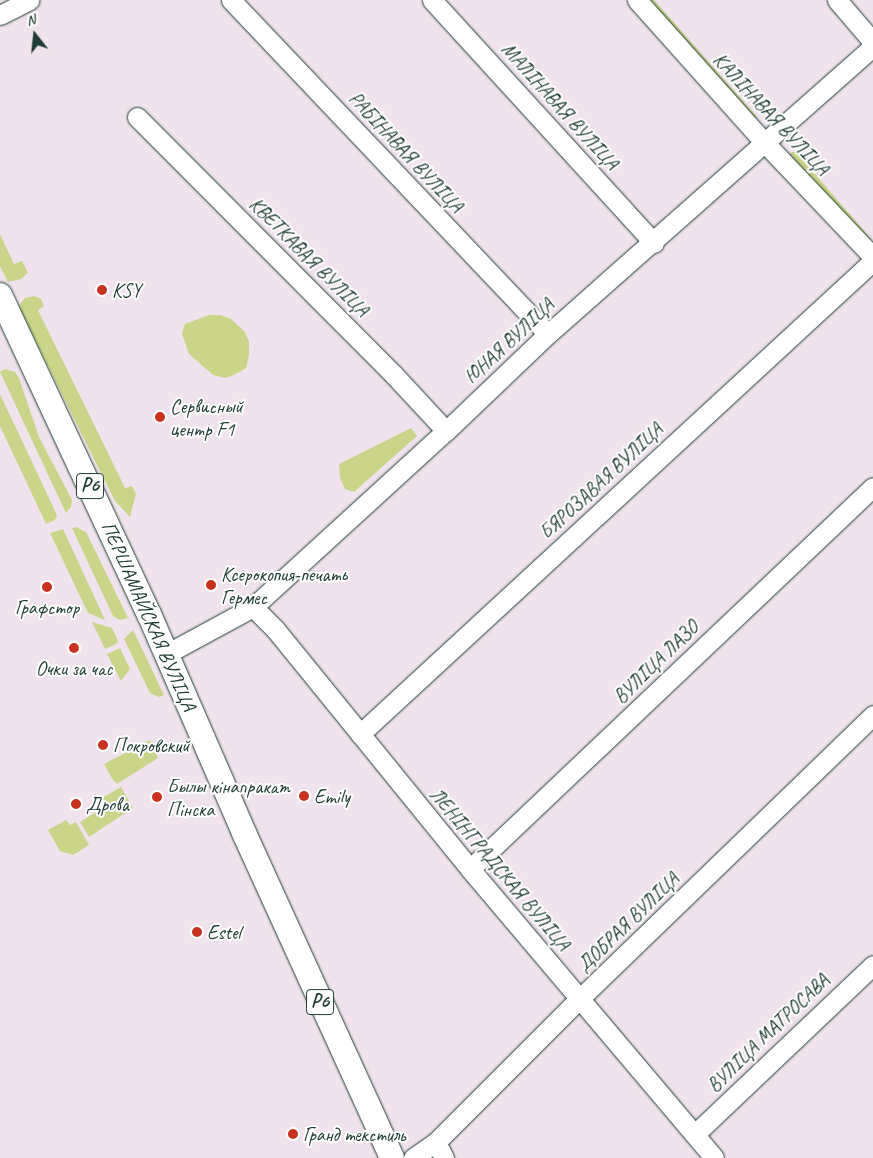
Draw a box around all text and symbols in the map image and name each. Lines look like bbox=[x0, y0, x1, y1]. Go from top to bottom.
north arrow bbox=[10, 10, 60, 60]
text: N bbox=[24, 11, 37, 29]
street label: МАЛІНАВАЯ ВУЛІЦА bbox=[497, 38, 623, 174]
street label: КАЛІНАВАЯ ВУЛІЦА bbox=[708, 48, 834, 180]
street label: РАБІНАВАЯ ВУЛІЦА bbox=[344, 87, 468, 217]
street label: КВЕТКАВАЯ ВУЛІЦА bbox=[245, 193, 373, 321]
place label: KSY bbox=[112, 278, 141, 302]
marker: KSY bbox=[96, 284, 108, 296]
street label: ЮНАЯ ВУЛІЦА bbox=[459, 293, 559, 389]
place label: Сервисный центр F1 bbox=[170, 394, 243, 441]
marker: Сервисный центр F1 bbox=[154, 411, 166, 423]
street label: БЯРОЗАВАЯ ВУЛІЦА bbox=[535, 418, 667, 544]
road number: Р6 bbox=[75, 470, 105, 502]
street label: ПЕРШАМАЙСКАЯ ВУЛІЦА bbox=[97, 518, 201, 714]
place label: Ксерокопия-печать Гермес bbox=[221, 562, 347, 609]
marker: Ксерокопия-печать Гермес bbox=[205, 579, 217, 591]
marker: Графстор bbox=[41, 581, 53, 593]
place label: Графстор bbox=[15, 595, 79, 619]
street label: ВУЛІЦА ЛАЗО bbox=[609, 616, 703, 708]
marker: Очки за час bbox=[68, 642, 80, 654]
place label: Очки за час bbox=[35, 656, 113, 680]
place label: Покровский bbox=[113, 733, 189, 757]
marker: Покровский bbox=[97, 739, 109, 751]
place label: Былы кінапракат Пінска bbox=[167, 774, 290, 821]
street label: ЛЕНІНГРАДСКАЯ ВУЛІЦА bbox=[425, 783, 575, 955]
place label: Emily bbox=[314, 784, 350, 808]
marker: Emily bbox=[298, 790, 310, 802]
marker: Былы кінапракат Пінска bbox=[151, 791, 163, 803]
place label: Дрова bbox=[86, 792, 129, 816]
marker: Дрова bbox=[70, 798, 82, 810]
street label: ДОБРАЯ ВУЛІЦА bbox=[572, 867, 684, 977]
place label: Estel bbox=[207, 920, 241, 944]
marker: Estel bbox=[191, 926, 203, 938]
street label: ВУЛІЦА МАТРОСАВА bbox=[702, 969, 834, 1097]
road number: Р6 bbox=[305, 986, 335, 1019]
place label: Гранд текстиль bbox=[303, 1122, 407, 1146]
marker: Гранд текстиль bbox=[287, 1128, 299, 1140]

